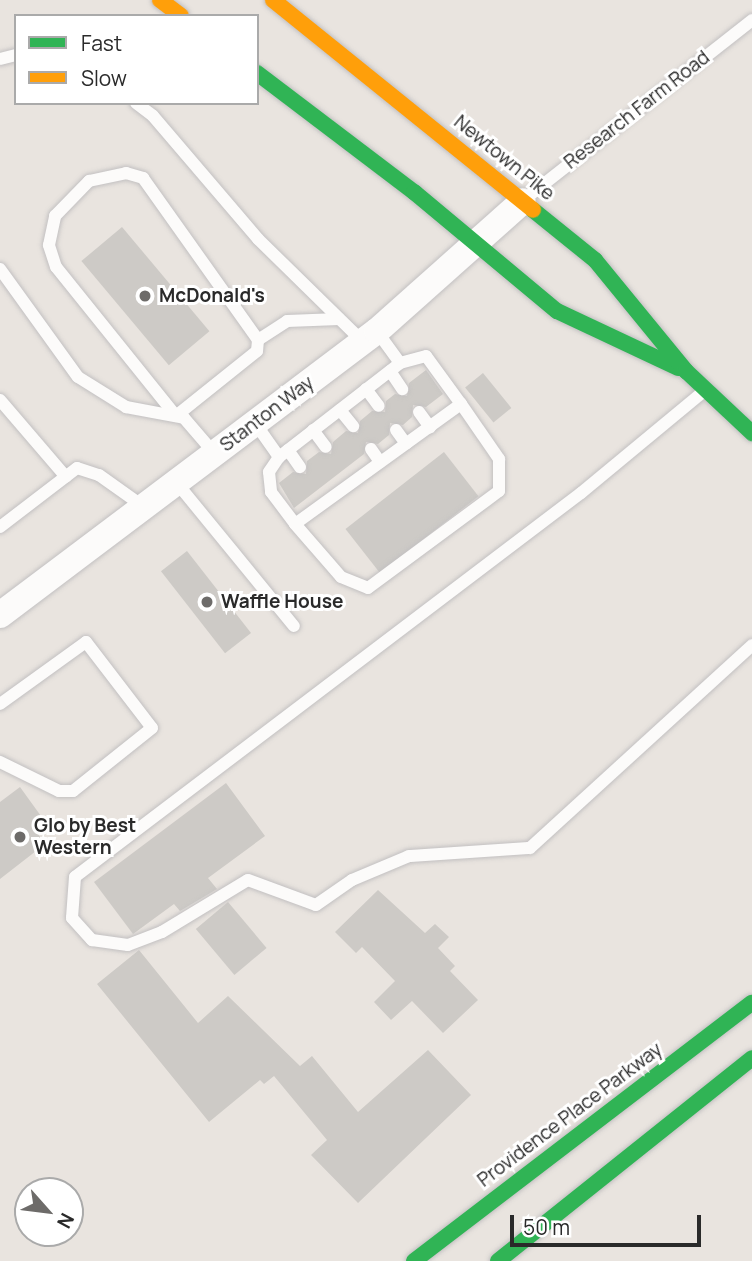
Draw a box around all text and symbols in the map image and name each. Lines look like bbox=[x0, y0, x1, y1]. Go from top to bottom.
legend bbox=[14, 14, 259, 105]
text: Fast bbox=[81, 29, 122, 57]
street label: Research Farm Road bbox=[560, 46, 714, 174]
text: Slow bbox=[81, 64, 127, 92]
street label: Newtown Pike bbox=[449, 111, 559, 205]
place label: McDonald's bbox=[159, 285, 265, 307]
marker: McDonald's bbox=[137, 288, 153, 304]
street label: Stanton Way bbox=[216, 371, 318, 457]
place label: Waffle House bbox=[221, 591, 343, 613]
marker: Waffle House bbox=[199, 594, 215, 610]
place label: Glo by Best Western bbox=[34, 815, 136, 859]
marker: Glo by Best Western bbox=[12, 829, 28, 845]
street label: Providence Place Parkway bbox=[473, 1038, 667, 1192]
north arrow bbox=[14, 1177, 84, 1247]
scale bar bbox=[514, 1202, 705, 1246]
text: N bbox=[51, 1209, 80, 1233]
text: 50 m bbox=[523, 1213, 570, 1241]

